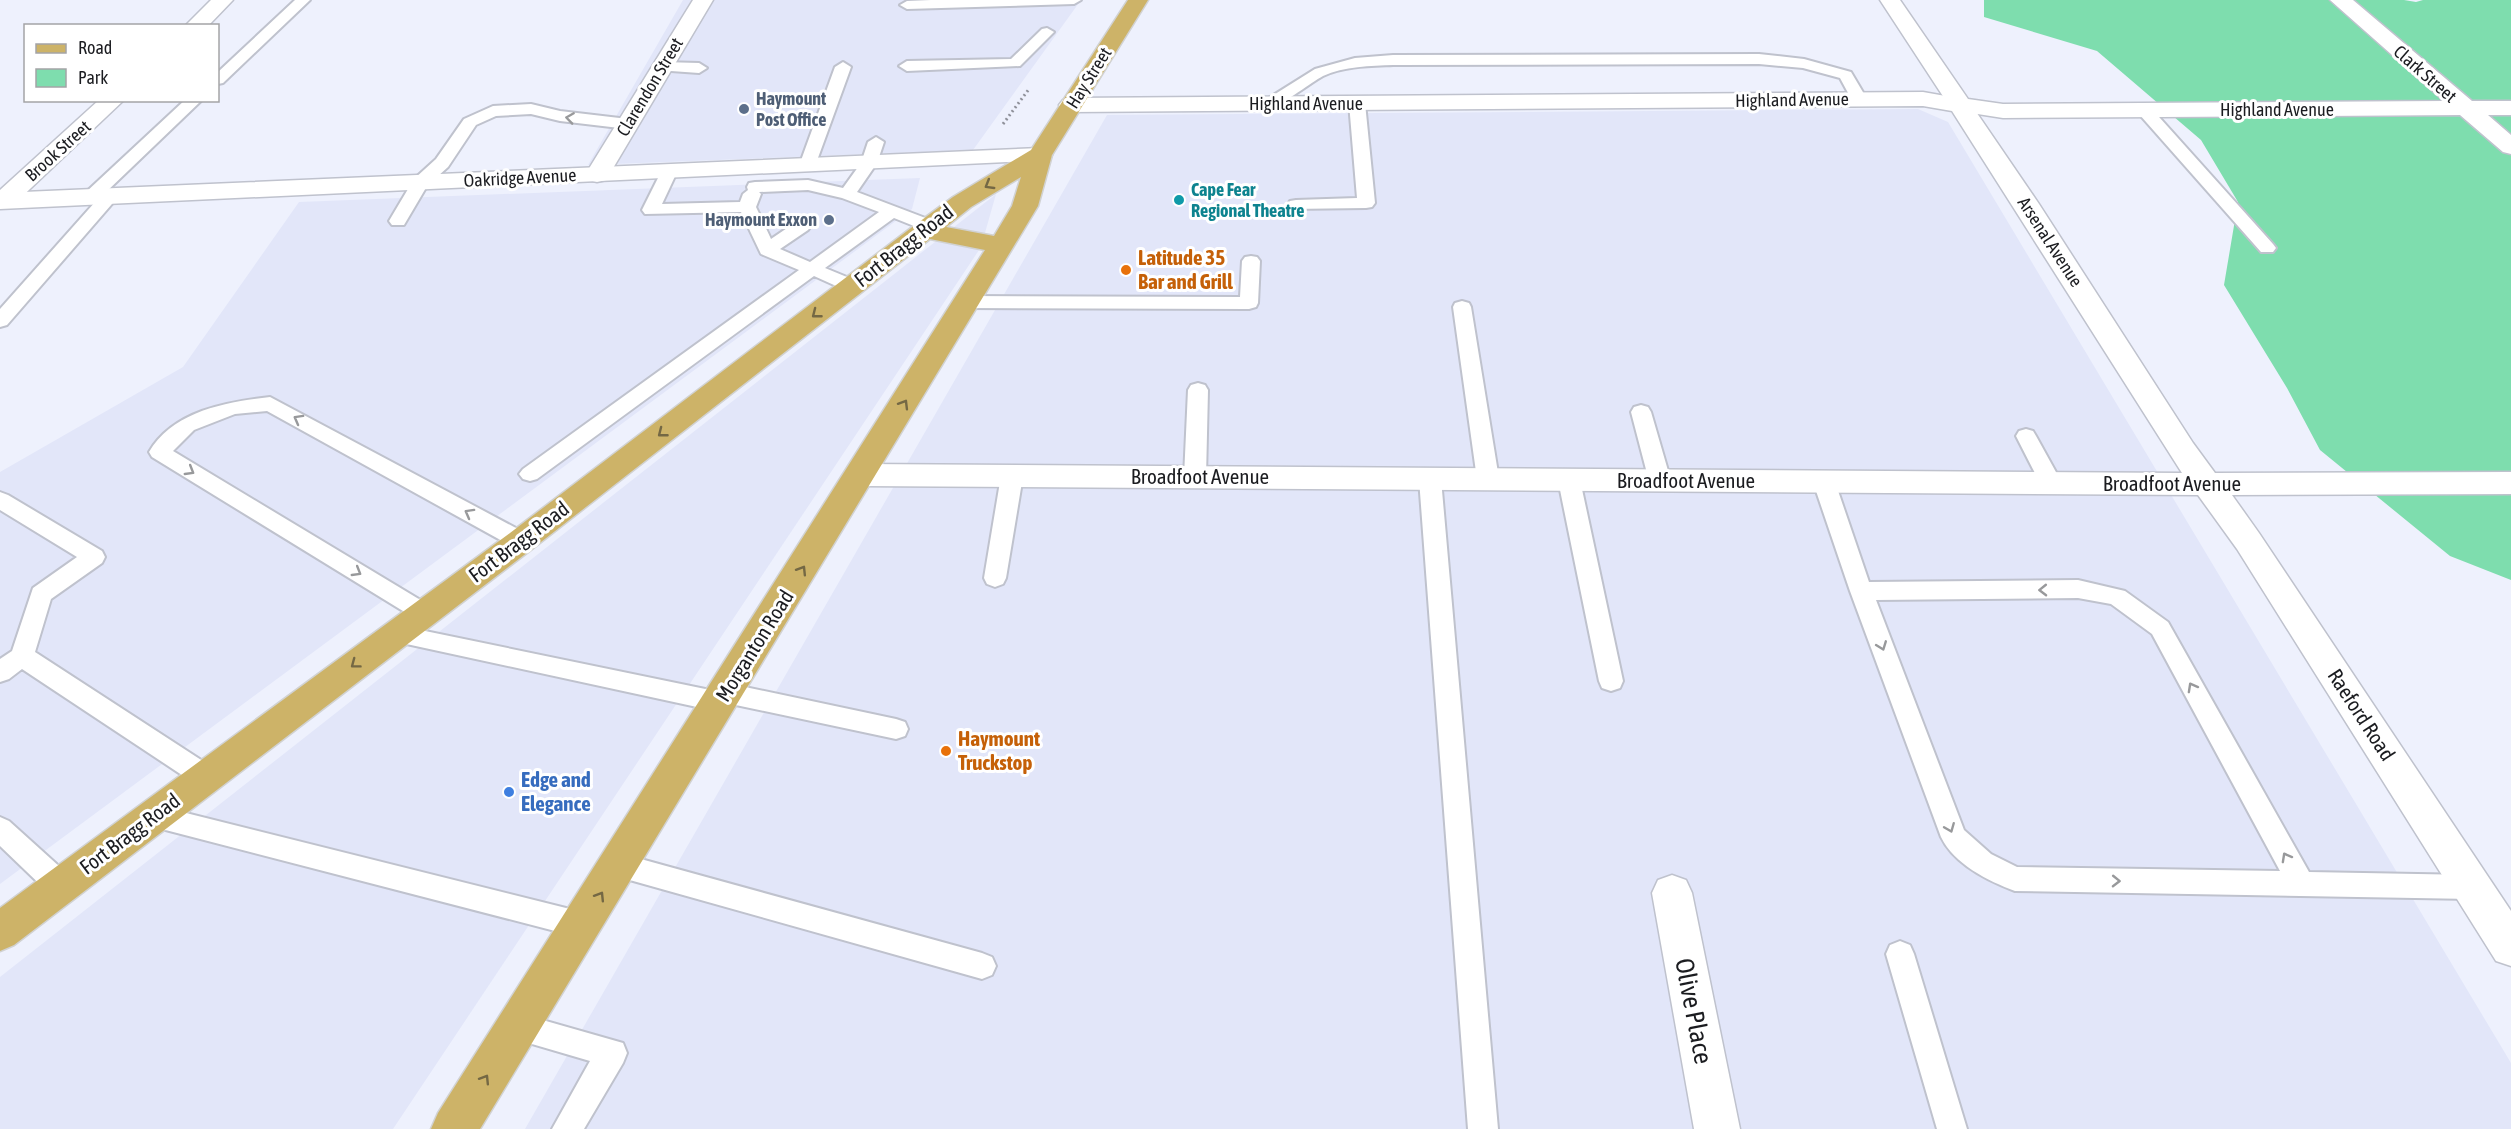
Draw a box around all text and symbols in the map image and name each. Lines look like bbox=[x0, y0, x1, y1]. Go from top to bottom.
legend bbox=[24, 24, 219, 102]
street label: Clarendon Street bbox=[612, 34, 687, 140]
text: Road bbox=[78, 37, 112, 58]
street label: Clark Street bbox=[2390, 41, 2461, 107]
street label: Hay Street bbox=[1062, 43, 1116, 112]
text: Park bbox=[78, 67, 108, 88]
place label: Haymount Post Office bbox=[756, 88, 827, 130]
street label: Highland Avenue bbox=[1735, 88, 1849, 111]
street label: Highland Avenue bbox=[1249, 93, 1363, 114]
street label: Highland Avenue bbox=[2220, 99, 2334, 120]
marker: Haymount Post Office bbox=[737, 102, 751, 116]
one-way arrow bbox=[565, 112, 574, 124]
street label: Brook Street bbox=[21, 116, 95, 185]
street label: Oakridge Avenue bbox=[463, 164, 577, 191]
one-way arrow bbox=[985, 178, 996, 190]
place label: Cape Fear Regional Theatre bbox=[1191, 179, 1304, 221]
marker: Cape Fear Regional Theatre bbox=[1172, 193, 1186, 207]
street label: Arsenal Avenue bbox=[2014, 193, 2087, 291]
street label: Fort Bragg Road bbox=[849, 199, 958, 291]
place label: Haymount Exxon bbox=[705, 209, 817, 230]
marker: Haymount Exxon bbox=[822, 213, 836, 227]
place label: Latitude 35 Bar and Grill bbox=[1138, 245, 1233, 293]
marker: Latitude 35 Bar and Grill bbox=[1119, 263, 1133, 277]
one-way arrow bbox=[812, 306, 823, 317]
one-way arrow bbox=[897, 400, 909, 410]
one-way arrow bbox=[294, 415, 304, 426]
one-way arrow bbox=[657, 425, 668, 436]
one-way arrow bbox=[184, 464, 194, 476]
street label: Broadfoot Avenue bbox=[1131, 464, 1269, 488]
street label: Broadfoot Avenue bbox=[1617, 468, 1755, 492]
street label: Broadfoot Avenue bbox=[2103, 471, 2241, 495]
street label: Fort Bragg Road bbox=[464, 496, 573, 587]
one-way arrow bbox=[465, 509, 475, 520]
one-way arrow bbox=[351, 565, 361, 577]
one-way arrow bbox=[794, 566, 806, 576]
one-way arrow bbox=[2038, 583, 2047, 596]
street label: Morganton Road bbox=[710, 585, 798, 706]
one-way arrow bbox=[1874, 640, 1887, 651]
one-way arrow bbox=[351, 657, 362, 668]
street label: Raeford Road bbox=[2323, 664, 2400, 765]
one-way arrow bbox=[2188, 682, 2199, 693]
place label: Haymount Truckstop bbox=[958, 726, 1040, 774]
marker: Haymount Truckstop bbox=[939, 744, 953, 758]
place label: Edge and Elegance bbox=[521, 767, 591, 815]
marker: Edge and Elegance bbox=[502, 785, 516, 799]
street label: Fort Bragg Road bbox=[75, 788, 184, 879]
one-way arrow bbox=[1943, 823, 1956, 833]
one-way arrow bbox=[2282, 853, 2294, 864]
one-way arrow bbox=[2112, 874, 2121, 887]
one-way arrow bbox=[592, 892, 604, 902]
street label: Olive Place bbox=[1669, 956, 1719, 1066]
one-way arrow bbox=[478, 1075, 490, 1085]

